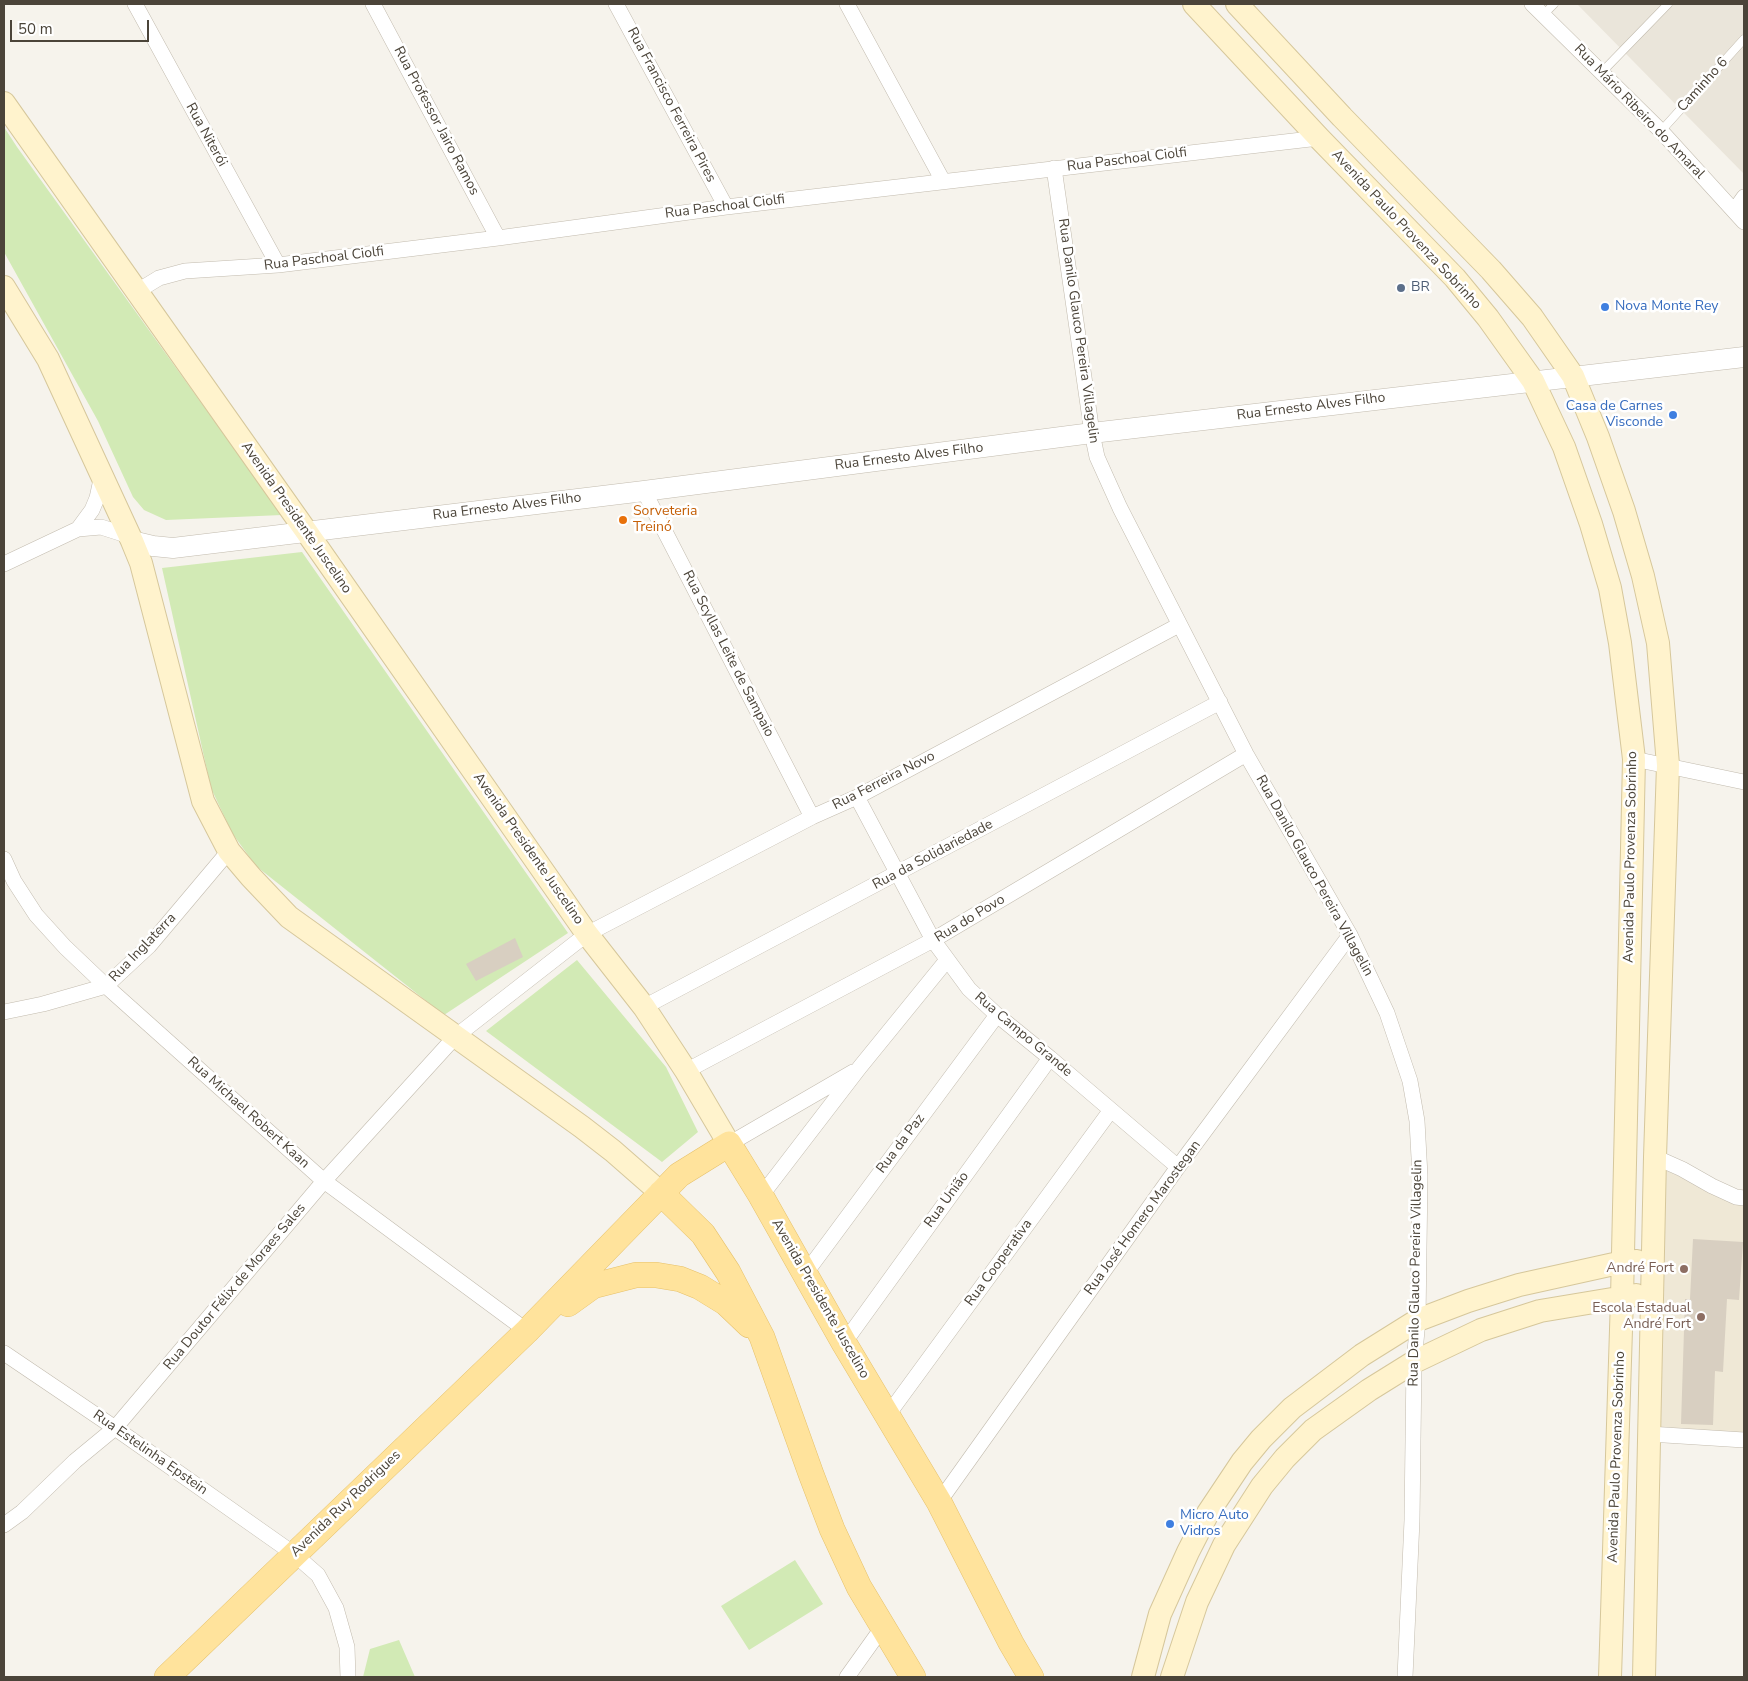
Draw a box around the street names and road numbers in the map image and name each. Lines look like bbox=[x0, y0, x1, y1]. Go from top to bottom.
street label: Rua Francisco Ferreira Pires bbox=[623, 25, 719, 185]
street label: Rua Mário Ribeiro do Amaral bbox=[1570, 41, 1708, 183]
street label: Rua Professor Jairo Ramos bbox=[390, 44, 482, 198]
street label: Caminho 6 bbox=[1674, 54, 1732, 116]
street label: Rua Niterói bbox=[182, 100, 230, 170]
street label: Rua Paschoal Ciolfi bbox=[1066, 144, 1188, 176]
street label: Avenida Paulo Provenza Sobrinho bbox=[1328, 147, 1484, 313]
street label: Rua Paschoal Ciolfi bbox=[664, 191, 786, 223]
street label: Rua Danilo Glauco Pereira Villagelin bbox=[1054, 217, 1102, 445]
street label: Rua Paschoal Ciolfi bbox=[263, 243, 385, 275]
street label: Rua Ernesto Alves Filho bbox=[1236, 390, 1386, 424]
street label: Avenida Presidente Juscelino bbox=[237, 439, 355, 597]
street label: Rua Ernesto Alves Filho bbox=[834, 440, 984, 474]
street label: Rua Ernesto Alves Filho bbox=[432, 490, 582, 524]
street label: Rua Scyllas Leite de Sampaio bbox=[679, 568, 777, 740]
street label: Rua Ferreira Novo bbox=[830, 748, 938, 814]
street label: Avenida Paulo Provenza Sobrinho bbox=[1621, 751, 1641, 963]
street label: Avenida Presidente Juscelino bbox=[469, 770, 587, 928]
street label: Rua Danilo Glauco Pereira Villagelin bbox=[1252, 773, 1376, 979]
street label: Rua da Solidariedade bbox=[870, 816, 996, 894]
street label: Rua do Povo bbox=[932, 891, 1008, 947]
street label: Rua Inglaterra bbox=[106, 910, 180, 986]
street label: Rua Campo Grande bbox=[971, 989, 1075, 1081]
street label: Rua Michael Robert Kaan bbox=[183, 1054, 313, 1172]
street label: Rua da Paz bbox=[873, 1111, 929, 1177]
street label: Rua José Homero Marostegan bbox=[1081, 1137, 1205, 1299]
street label: Rua Danilo Glauco Pereira Villagelin bbox=[1406, 1159, 1426, 1387]
street label: Rua União bbox=[921, 1169, 973, 1231]
street label: Rua Doutor Félix de Moraes Sales bbox=[160, 1200, 310, 1374]
street label: Avenida Presidente Juscelino bbox=[767, 1216, 873, 1382]
street label: Rua Cooperativa bbox=[962, 1216, 1036, 1310]
street label: Avenida Paulo Provenza Sobrinho bbox=[1605, 1351, 1629, 1563]
street label: Rua Estelinha Epstein bbox=[89, 1407, 211, 1499]
street label: Avenida Ruy Rodrigues bbox=[287, 1447, 405, 1561]

